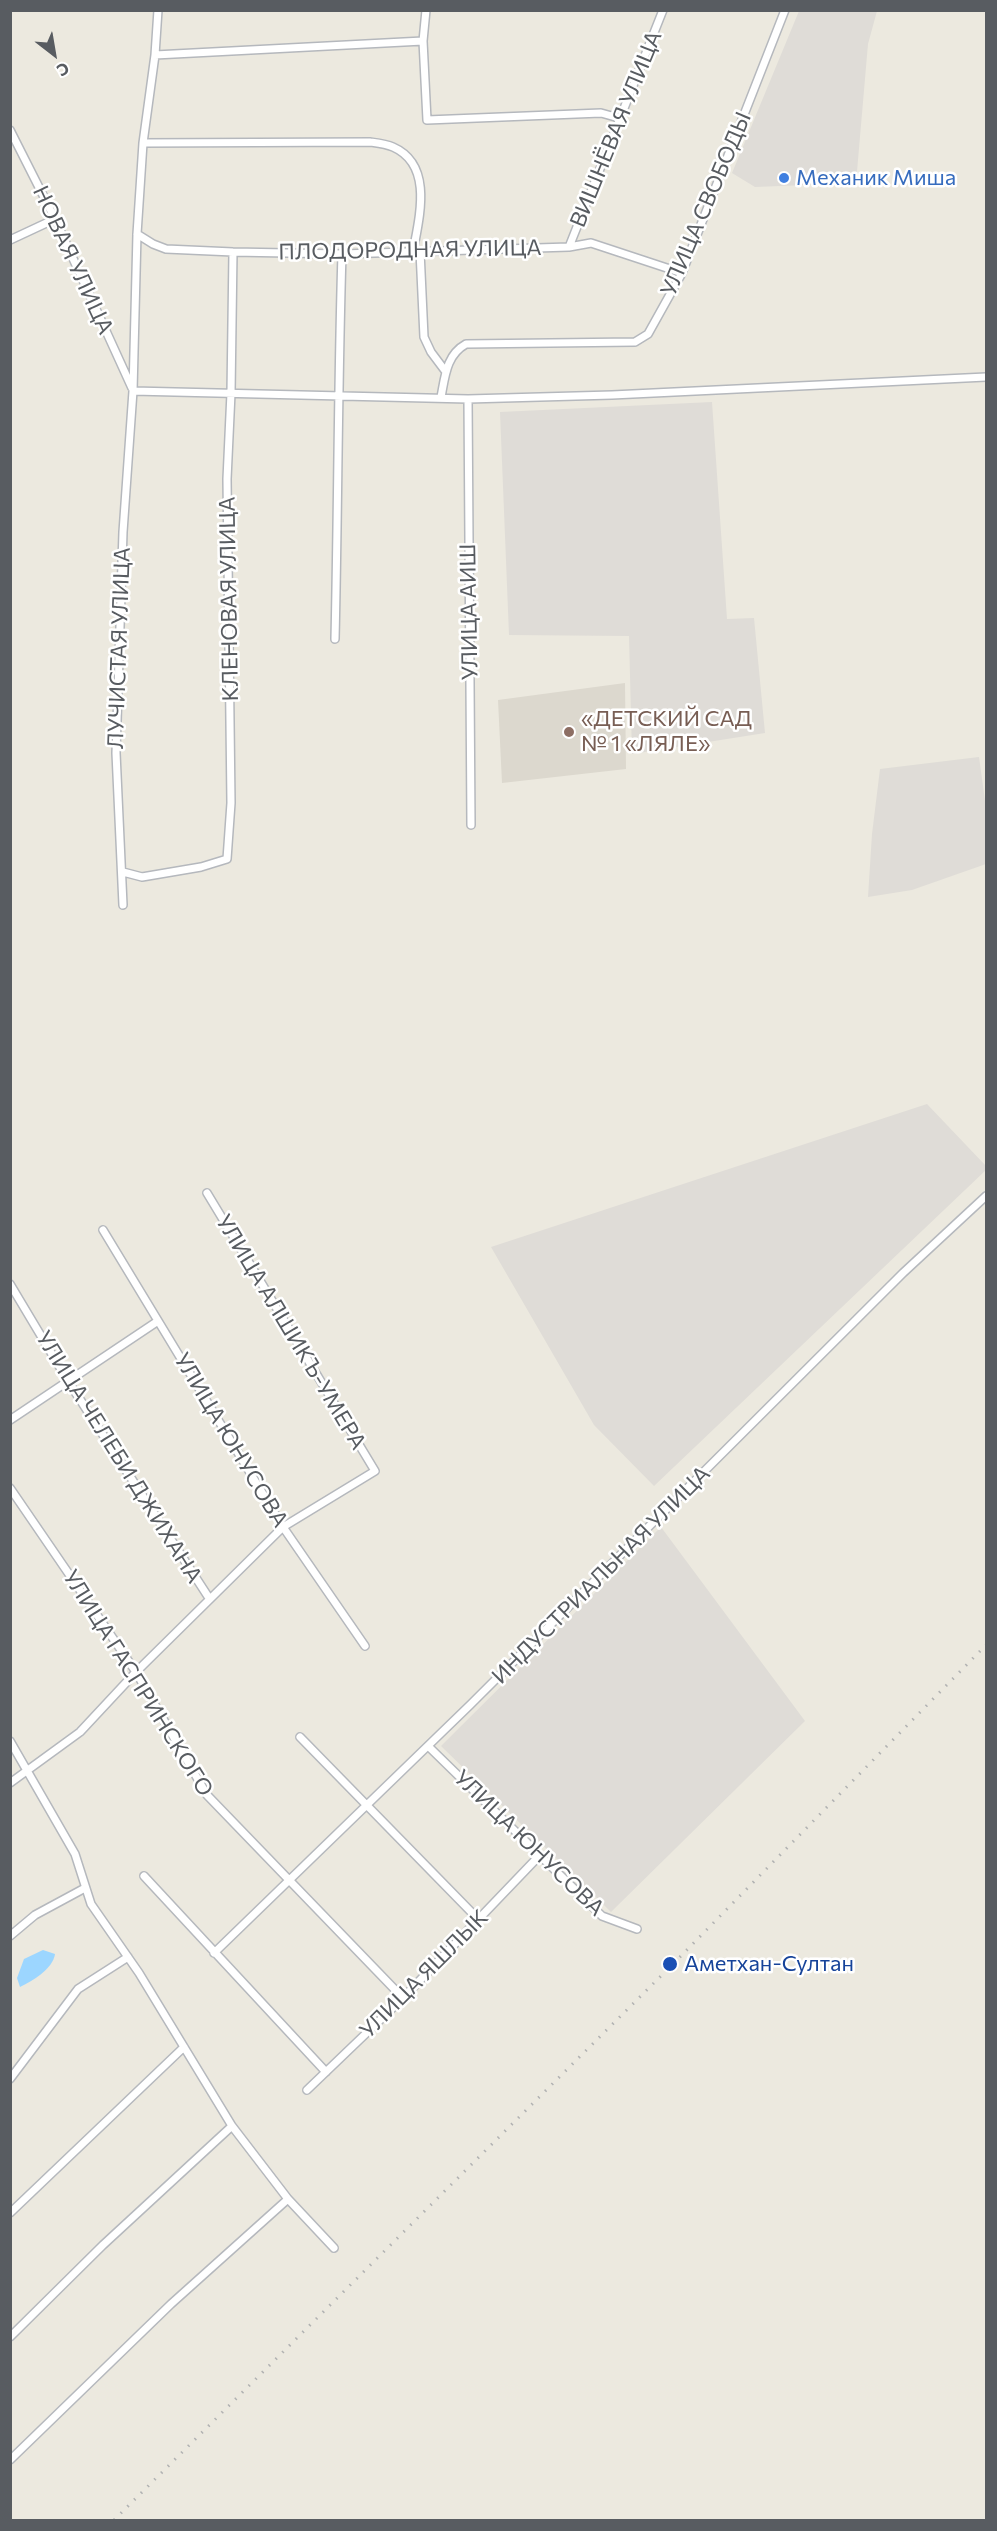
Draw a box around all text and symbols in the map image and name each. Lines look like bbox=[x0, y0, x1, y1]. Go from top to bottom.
north arrow bbox=[24, 24, 84, 84]
street label: ВИШНЁВАЯ УЛИЦА bbox=[565, 27, 667, 231]
text: С bbox=[54, 59, 73, 81]
street label: УЛИЦА СВОБОДЫ bbox=[655, 108, 757, 300]
place label: Механик Миша bbox=[796, 165, 956, 191]
marker: Механик Миша bbox=[777, 171, 791, 185]
street label: НОВАЯ УЛИЦА bbox=[27, 182, 119, 338]
street label: ПЛОДОРОДНАЯ УЛИЦА bbox=[278, 235, 542, 265]
street label: КЛЕНОВАЯ УЛИЦА bbox=[214, 496, 244, 702]
street label: УЛИЦА АИШ bbox=[455, 543, 483, 681]
street label: ЛУЧИСТАЯ УЛИЦА bbox=[102, 547, 136, 749]
place label: «ДЕТСКИЙ САД № 1 «ЛЯЛЕ» bbox=[581, 706, 752, 758]
marker: «ДЕТСКИЙ САД № 1 «ЛЯЛЕ» bbox=[562, 725, 576, 739]
street label: УЛИЦА АЛШИКЪ-УМЕРА bbox=[210, 1210, 372, 1454]
street label: УЛИЦА ЧЕЛЕБИ ДЖИХАНА bbox=[30, 1326, 208, 1588]
street label: УЛИЦА ЮНУСОВА bbox=[168, 1348, 294, 1532]
street label: ИНДУСТРИАЛЬНАЯ УЛИЦА bbox=[487, 1461, 715, 1689]
street label: УЛИЦА ГАСПРИНСКОГО bbox=[57, 1565, 219, 1801]
street label: УЛИЦА ЮНУСОВА bbox=[448, 1764, 610, 1922]
street label: УЛИЦА ЯШЛЫК bbox=[354, 1904, 494, 2044]
place label: Аметхан-Султан bbox=[684, 1951, 854, 1977]
marker: Аметхан-Султан bbox=[661, 1955, 679, 1973]

